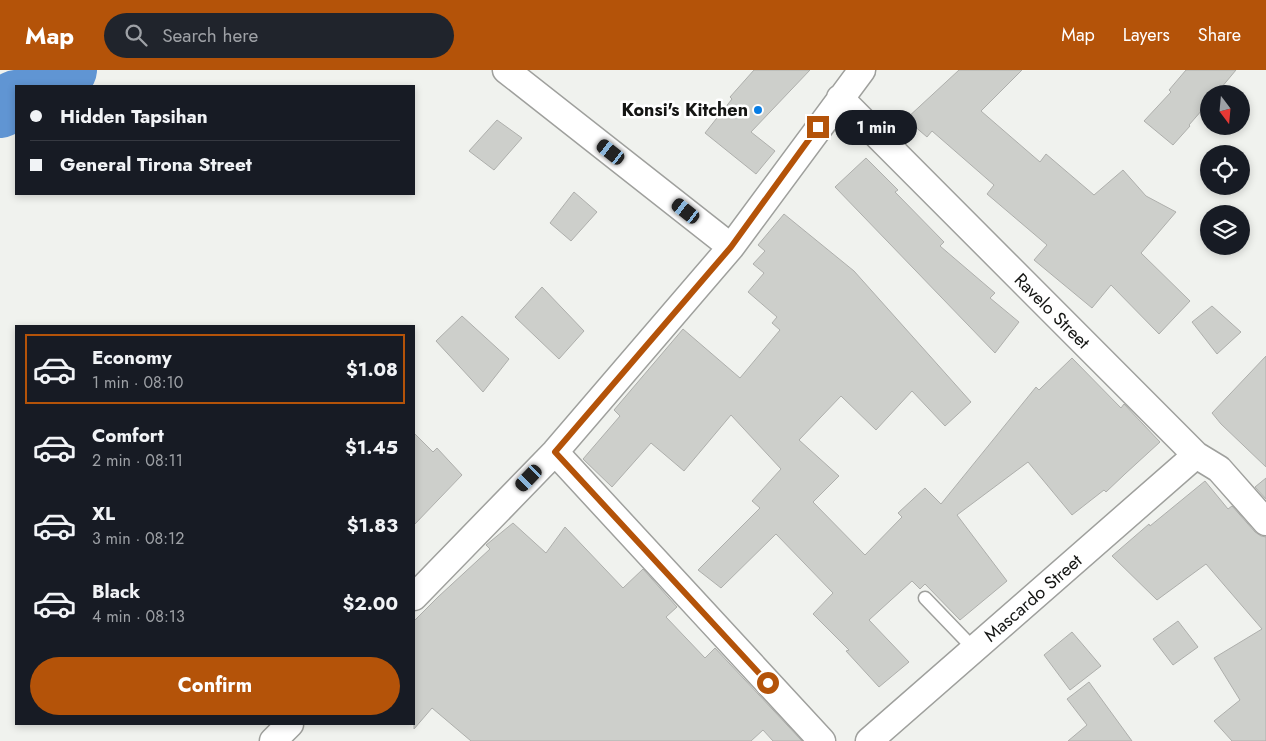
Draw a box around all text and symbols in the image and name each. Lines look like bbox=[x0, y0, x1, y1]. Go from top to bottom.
search box bbox=[104, 13, 454, 58]
text: Map bbox=[25, 18, 74, 53]
icon: search bbox=[122, 21, 150, 49]
text: Search here bbox=[162, 22, 258, 49]
text: Map bbox=[1061, 22, 1095, 48]
text: Layers bbox=[1123, 22, 1170, 48]
text: Share bbox=[1198, 22, 1241, 48]
north arrow bbox=[1200, 85, 1250, 135]
map controls bbox=[1200, 85, 1250, 255]
place label: Konsi's Kitchen bbox=[621, 97, 748, 123]
text: Hidden Tapsihan bbox=[60, 103, 208, 130]
marker: Konsi's Kitchen bbox=[752, 104, 764, 116]
callout: 1 min bbox=[836, 110, 918, 144]
route end bbox=[807, 116, 829, 138]
text: 1 min bbox=[856, 116, 896, 139]
car bbox=[594, 137, 627, 167]
button: locate bbox=[1200, 145, 1250, 195]
text: General Tirona Street bbox=[60, 151, 252, 178]
car bbox=[669, 196, 702, 226]
button: layers bbox=[1200, 205, 1250, 255]
street label: Ravelo Street bbox=[1008, 267, 1096, 355]
text: Economy bbox=[92, 344, 172, 371]
icon: car bbox=[32, 347, 77, 392]
text: $1.08 bbox=[346, 356, 398, 383]
text: 1 min · 08:10 bbox=[92, 371, 183, 394]
text: Comfort bbox=[92, 422, 164, 449]
icon: car bbox=[32, 425, 77, 470]
text: $1.45 bbox=[345, 434, 398, 461]
text: 2 min · 08:11 bbox=[92, 449, 183, 472]
car bbox=[513, 462, 544, 494]
text: XL bbox=[92, 500, 115, 527]
icon: car bbox=[32, 503, 77, 548]
text: $1.83 bbox=[347, 512, 398, 539]
text: 3 min · 08:12 bbox=[92, 527, 184, 550]
street label: Mascardo Street bbox=[978, 548, 1088, 648]
text: Black bbox=[92, 578, 140, 605]
icon: car bbox=[32, 581, 77, 626]
text: $2.00 bbox=[342, 590, 398, 617]
text: 4 min · 08:13 bbox=[92, 605, 185, 628]
button: Confirm bbox=[30, 657, 400, 715]
route start bbox=[757, 672, 779, 694]

